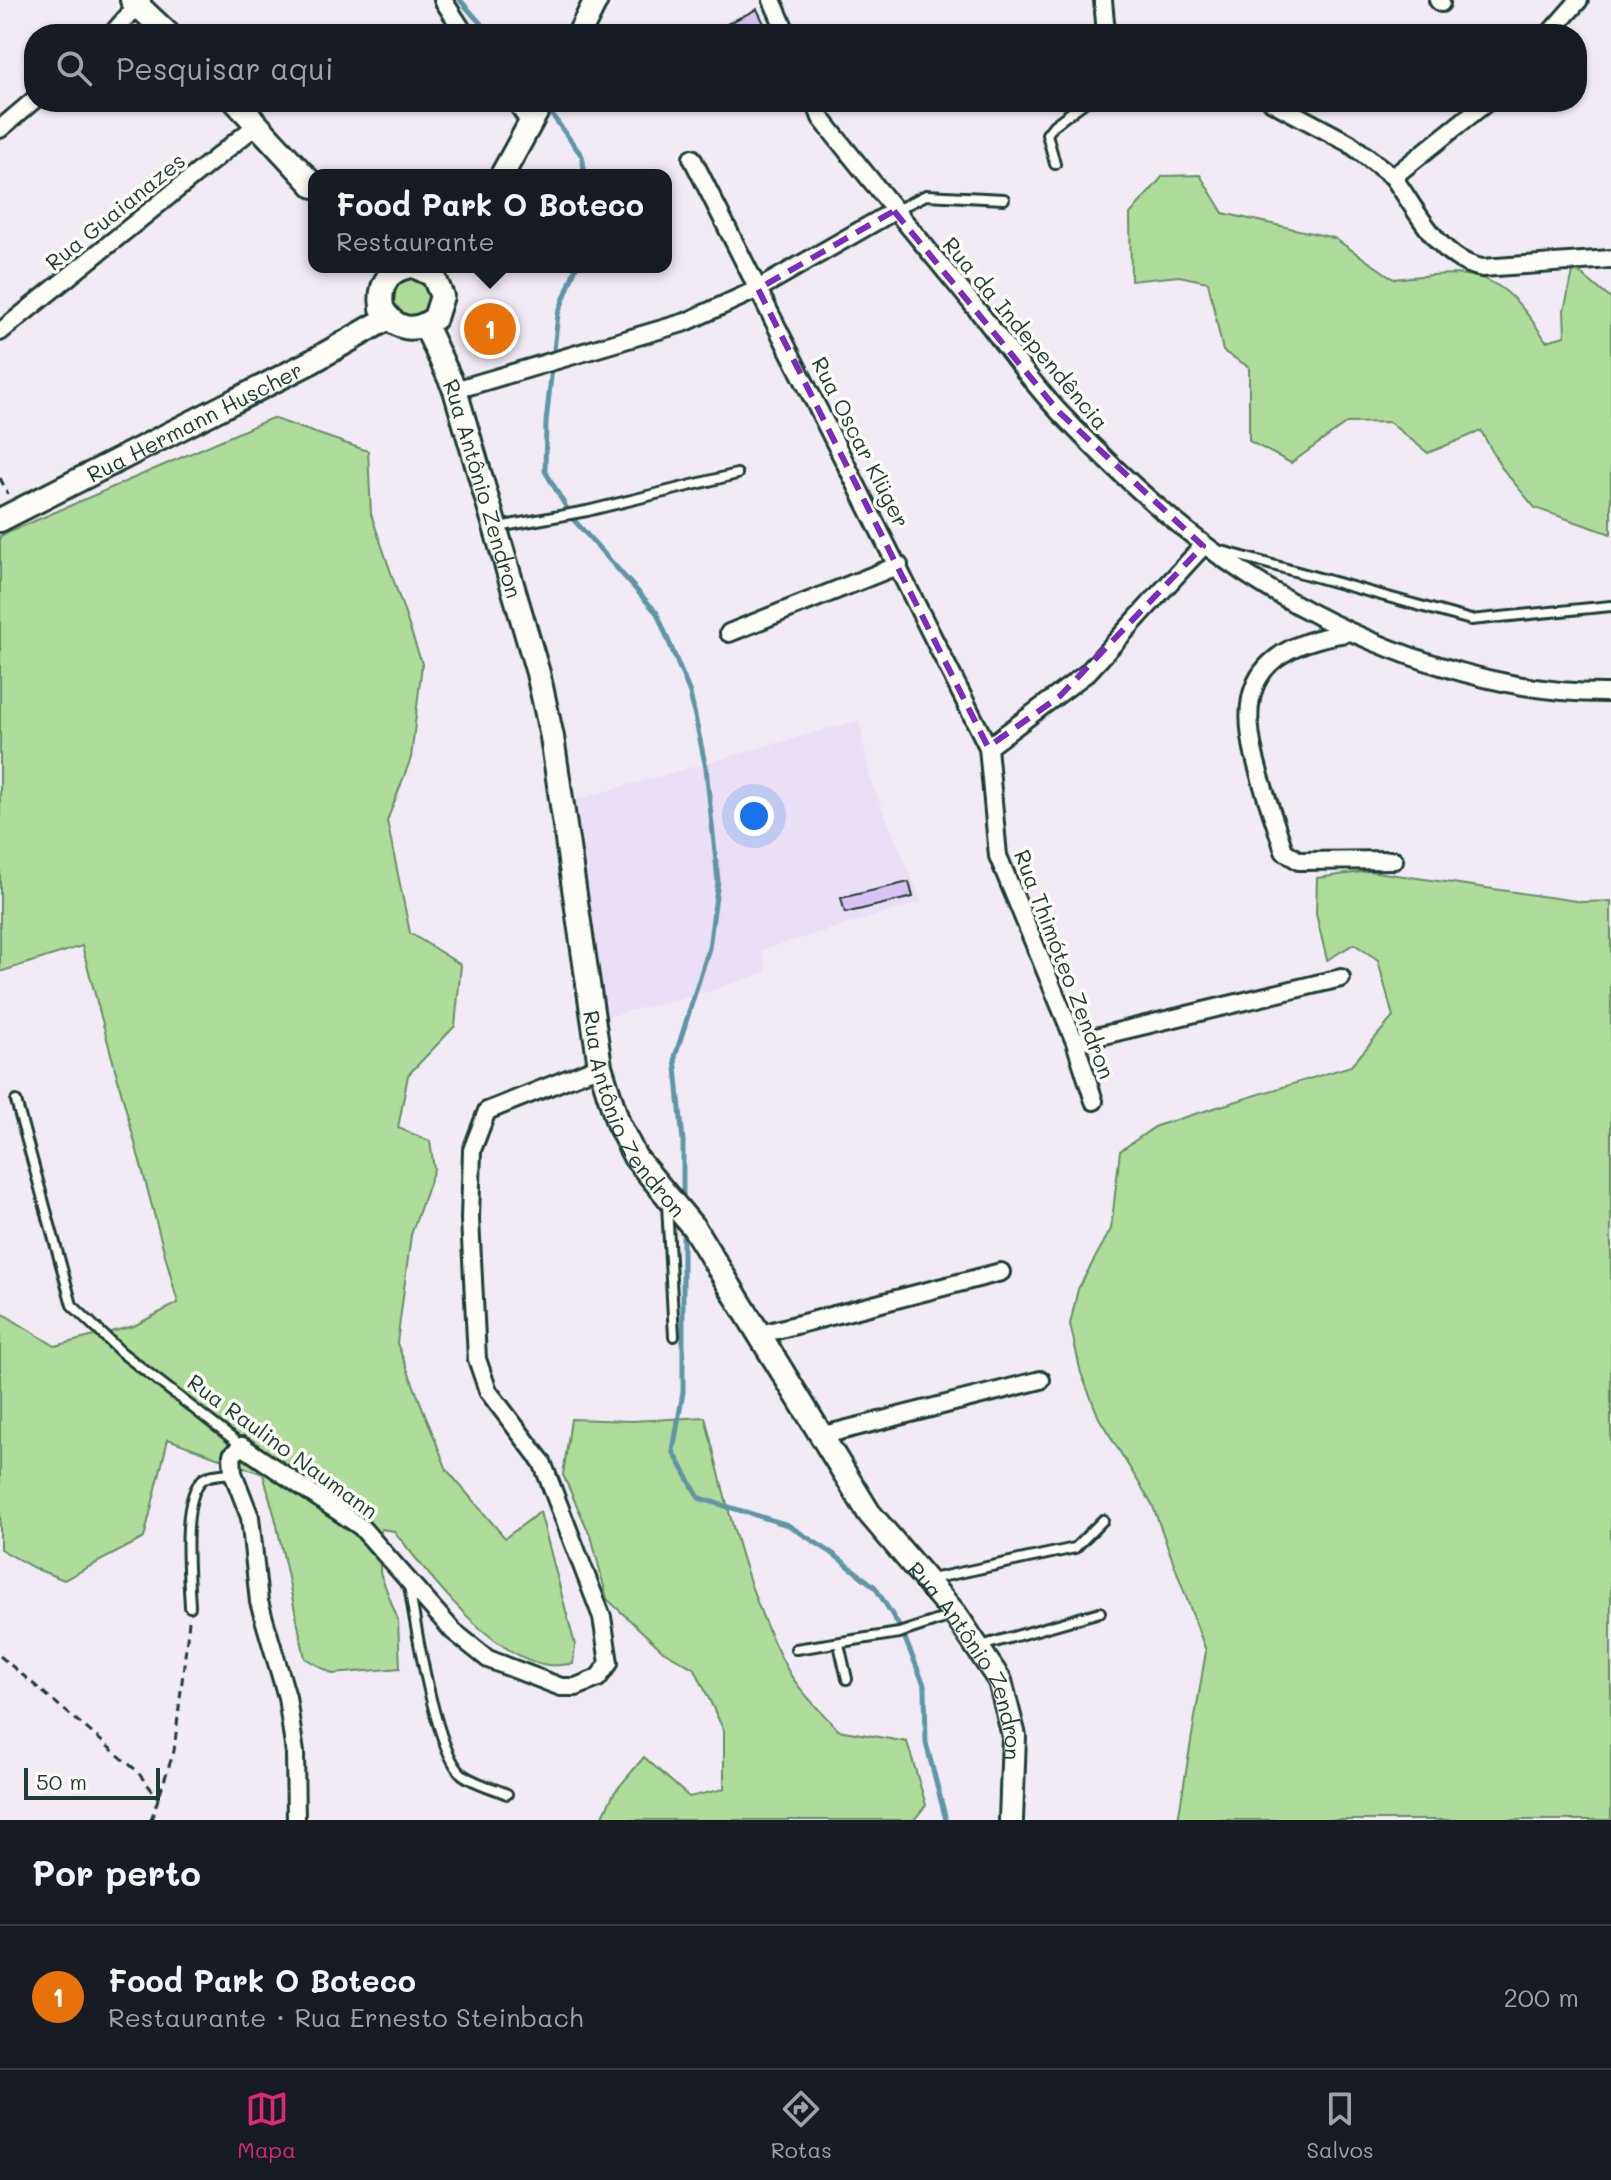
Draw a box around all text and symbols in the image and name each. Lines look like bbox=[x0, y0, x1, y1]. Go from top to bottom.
search box bbox=[24, 24, 1587, 112]
icon: search bbox=[52, 46, 96, 90]
text: Pesquisar aqui bbox=[116, 48, 334, 88]
street label: Rua Guaianazes bbox=[39, 146, 191, 276]
popup bbox=[308, 169, 672, 273]
text: Food Park O Boteco bbox=[336, 184, 644, 224]
text: Restaurante bbox=[336, 224, 495, 258]
street label: Rua da Independência bbox=[937, 230, 1115, 436]
pin: 1 bbox=[464, 299, 516, 359]
street label: Rua Oscar Klüger bbox=[805, 352, 917, 532]
street label: Rua Hermann Huscher bbox=[81, 354, 307, 488]
street label: Rua Antônio Zendron bbox=[437, 374, 530, 601]
your location bbox=[734, 796, 774, 836]
street label: Rua Thimóteo Zendron bbox=[1008, 845, 1122, 1083]
street label: Rua Antônio Zendron bbox=[578, 1008, 693, 1223]
street label: Rua Raulino Naumann bbox=[182, 1367, 384, 1525]
street label: Rua Antônio Zendron bbox=[902, 1555, 1029, 1761]
scale bar bbox=[24, 1764, 160, 1800]
text: 50 m bbox=[36, 1767, 87, 1796]
text: Por perto bbox=[32, 1850, 201, 1895]
text: Food Park O Boteco bbox=[108, 1960, 416, 2000]
text: 1 bbox=[52, 1980, 64, 2014]
text: 200 m bbox=[1503, 1980, 1579, 2014]
text: Restaurante · Rua Ernesto Steinbach bbox=[108, 2000, 583, 2034]
tab: Mapa bbox=[237, 2087, 296, 2164]
tab: Rotas bbox=[771, 2087, 832, 2164]
tab: Salvos bbox=[1307, 2087, 1374, 2164]

